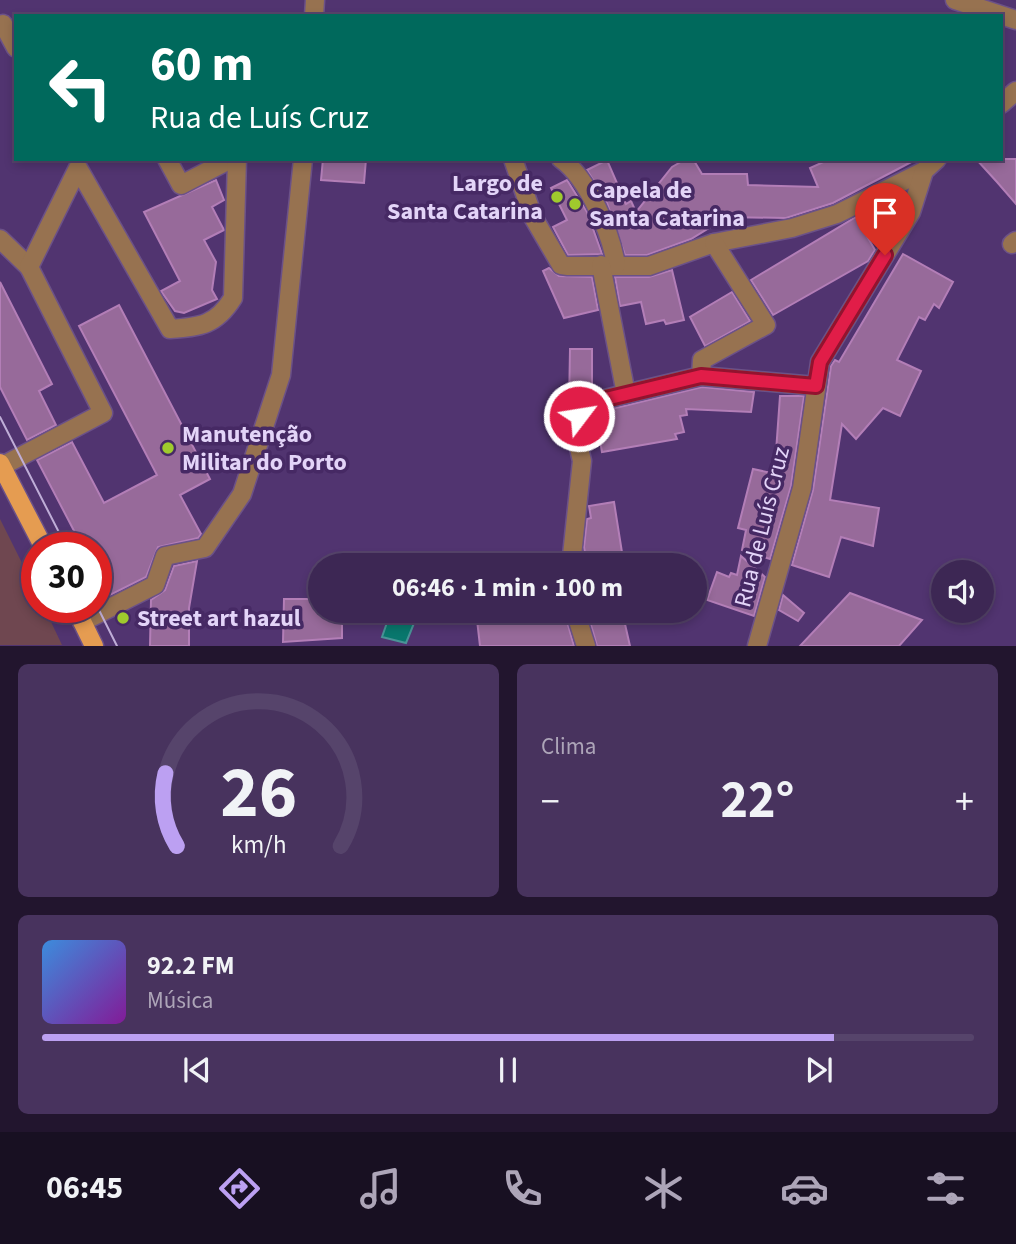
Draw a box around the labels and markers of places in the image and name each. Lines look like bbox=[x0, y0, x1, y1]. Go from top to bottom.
place label: Largo de Santa Catarina bbox=[387, 166, 543, 229]
place label: Capela de Santa Catarina bbox=[589, 173, 745, 236]
pin bbox=[855, 183, 915, 255]
marker: Largo de Santa Catarina bbox=[549, 189, 565, 205]
marker: Capela de Santa Catarina bbox=[567, 196, 583, 212]
place label: Manutenção Militar do Porto bbox=[182, 417, 347, 480]
marker: Manutenção Militar do Porto bbox=[160, 440, 176, 456]
place label: Street art hazul bbox=[137, 601, 301, 636]
marker: Street art hazul bbox=[115, 610, 131, 626]

